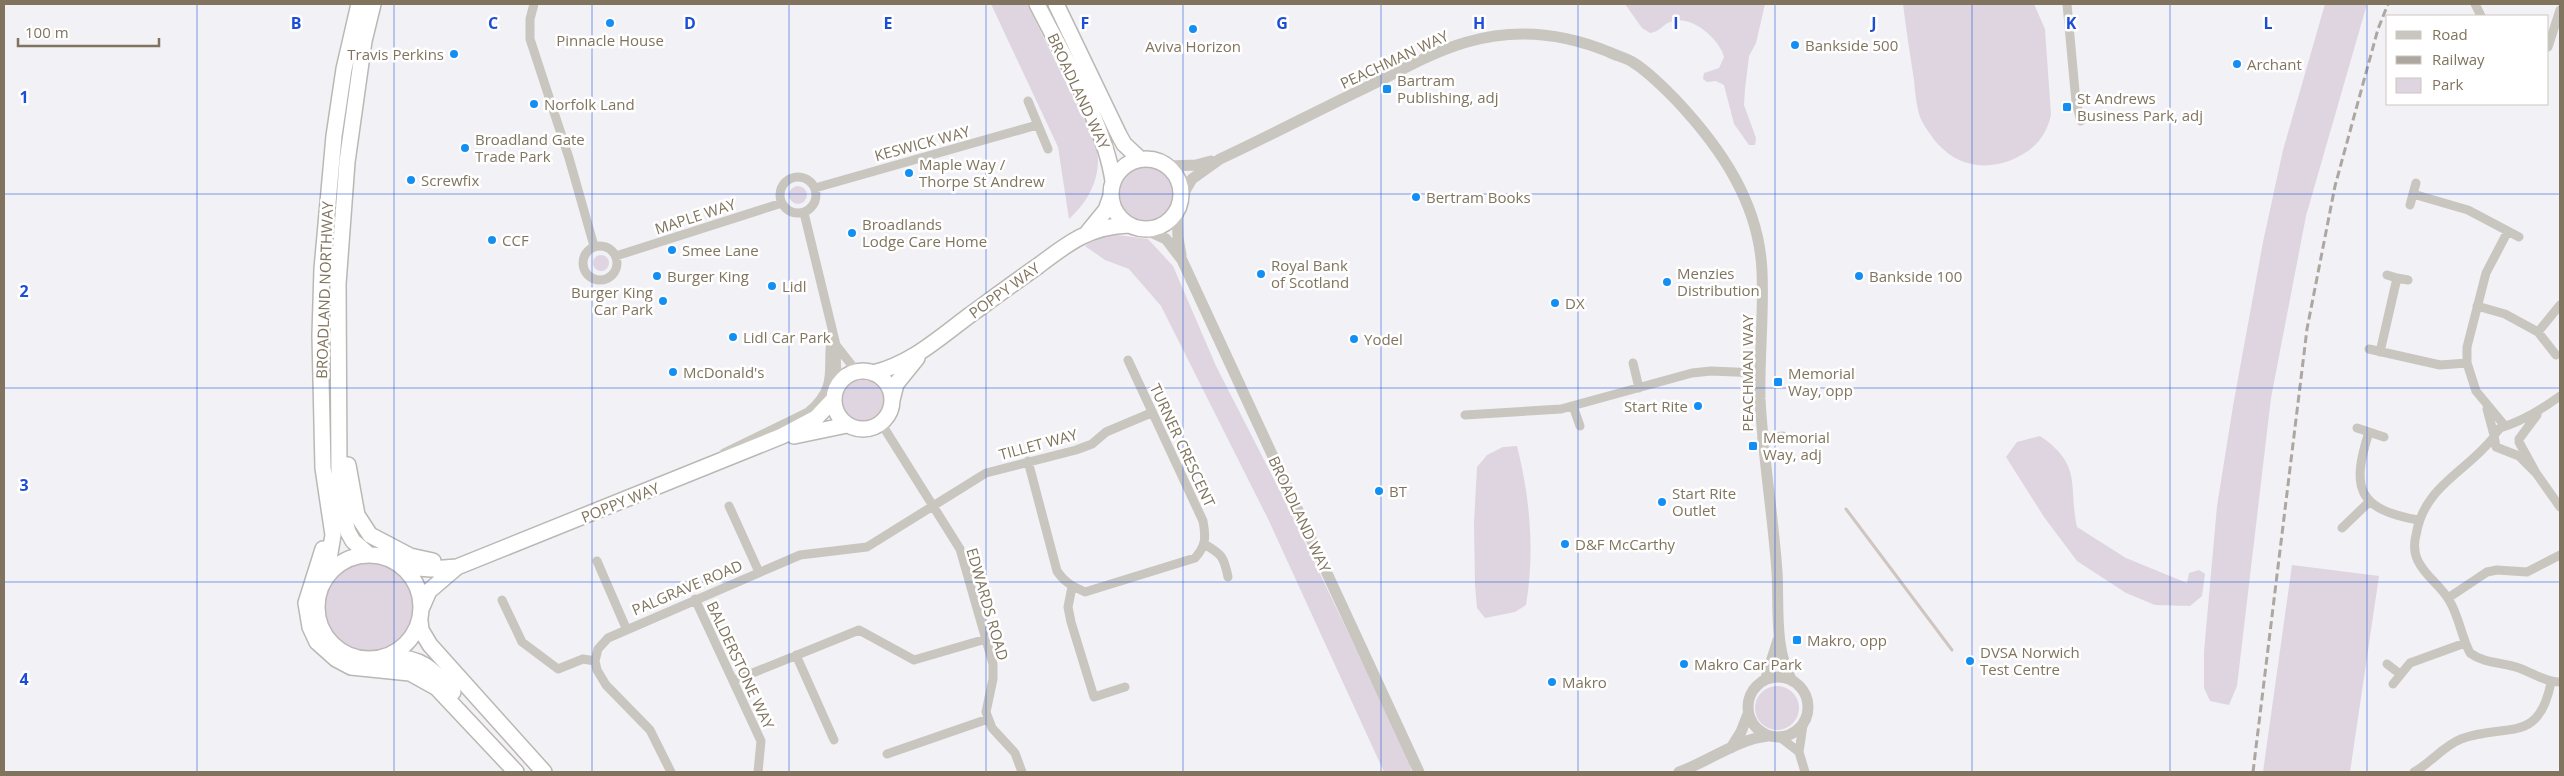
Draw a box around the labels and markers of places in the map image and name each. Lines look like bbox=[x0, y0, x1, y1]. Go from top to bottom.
marker: Pinnacle House bbox=[604, 17, 616, 29]
marker: Aviva Horizon bbox=[1187, 23, 1199, 35]
place label: Pinnacle House bbox=[556, 30, 664, 50]
place label: Bankside 500 bbox=[1805, 35, 1898, 55]
place label: Aviva Horizon bbox=[1145, 36, 1241, 56]
marker: Bankside 500 bbox=[1789, 39, 1801, 51]
place label: Travis Perkins bbox=[347, 44, 444, 64]
marker: Travis Perkins bbox=[448, 48, 460, 60]
place label: Archant bbox=[2247, 54, 2302, 74]
marker: Archant bbox=[2231, 58, 2243, 70]
place label: Bartram Publishing, adj bbox=[1397, 70, 1499, 107]
marker: Bartram Publishing, adj bbox=[1381, 83, 1393, 95]
place label: St Andrews Business Park, adj bbox=[2077, 88, 2203, 125]
place label: Norfolk Land bbox=[544, 94, 635, 114]
marker: Norfolk Land bbox=[528, 98, 540, 110]
marker: St Andrews Business Park, adj bbox=[2061, 101, 2073, 113]
place label: Broadland Gate Trade Park bbox=[475, 129, 585, 166]
marker: Broadland Gate Trade Park bbox=[459, 142, 471, 154]
place label: Maple Way / Thorpe St Andrew bbox=[919, 154, 1045, 191]
marker: Maple Way / Thorpe St Andrew bbox=[903, 167, 915, 179]
place label: Screwfix bbox=[421, 170, 479, 190]
marker: Screwfix bbox=[405, 174, 417, 186]
place label: Bertram Books bbox=[1426, 187, 1531, 207]
marker: Bertram Books bbox=[1410, 191, 1422, 203]
place label: Broadlands Lodge Care Home bbox=[862, 214, 987, 251]
marker: Broadlands Lodge Care Home bbox=[846, 227, 858, 239]
place label: CCF bbox=[502, 230, 529, 250]
marker: CCF bbox=[486, 234, 498, 246]
place label: Smee Lane bbox=[682, 240, 759, 260]
marker: Smee Lane bbox=[666, 244, 678, 256]
place label: Royal Bank of Scotland bbox=[1271, 255, 1349, 292]
place label: Menzies Distribution bbox=[1677, 263, 1760, 300]
place label: Burger King bbox=[667, 266, 749, 286]
place label: Bankside 100 bbox=[1869, 266, 1962, 286]
marker: Royal Bank of Scotland bbox=[1255, 268, 1267, 280]
marker: Burger King bbox=[651, 270, 663, 282]
marker: Bankside 100 bbox=[1853, 270, 1865, 282]
place label: Lidl bbox=[782, 276, 807, 296]
marker: Menzies Distribution bbox=[1661, 276, 1673, 288]
marker: Lidl bbox=[766, 280, 778, 292]
place label: Burger King Car Park bbox=[571, 282, 653, 319]
place label: DX bbox=[1565, 293, 1585, 313]
marker: Burger King Car Park bbox=[657, 295, 669, 307]
marker: DX bbox=[1549, 297, 1561, 309]
place label: Lidl Car Park bbox=[743, 327, 831, 347]
place label: Yodel bbox=[1364, 329, 1403, 349]
marker: Lidl Car Park bbox=[727, 331, 739, 343]
marker: Yodel bbox=[1348, 333, 1360, 345]
place label: McDonald's bbox=[683, 362, 765, 382]
place label: Memorial Way, opp bbox=[1788, 363, 1855, 400]
marker: McDonald's bbox=[667, 366, 679, 378]
marker: Memorial Way, opp bbox=[1772, 376, 1784, 388]
place label: Start Rite bbox=[1624, 396, 1688, 416]
marker: Start Rite bbox=[1692, 400, 1704, 412]
place label: Memorial Way, adj bbox=[1763, 427, 1830, 464]
marker: Memorial Way, adj bbox=[1747, 440, 1759, 452]
place label: BT bbox=[1389, 481, 1408, 501]
place label: Start Rite Outlet bbox=[1672, 483, 1736, 520]
marker: BT bbox=[1373, 485, 1385, 497]
marker: Start Rite Outlet bbox=[1656, 496, 1668, 508]
place label: D&F McCarthy bbox=[1575, 534, 1676, 554]
marker: D&F McCarthy bbox=[1559, 538, 1571, 550]
place label: Makro, opp bbox=[1807, 630, 1887, 650]
marker: Makro, opp bbox=[1791, 634, 1803, 646]
place label: DVSA Norwich Test Centre bbox=[1980, 642, 2080, 679]
place label: Makro Car Park bbox=[1694, 654, 1802, 674]
marker: DVSA Norwich Test Centre bbox=[1964, 655, 1976, 667]
marker: Makro Car Park bbox=[1678, 658, 1690, 670]
place label: Makro bbox=[1562, 672, 1607, 692]
marker: Makro bbox=[1546, 676, 1558, 688]

